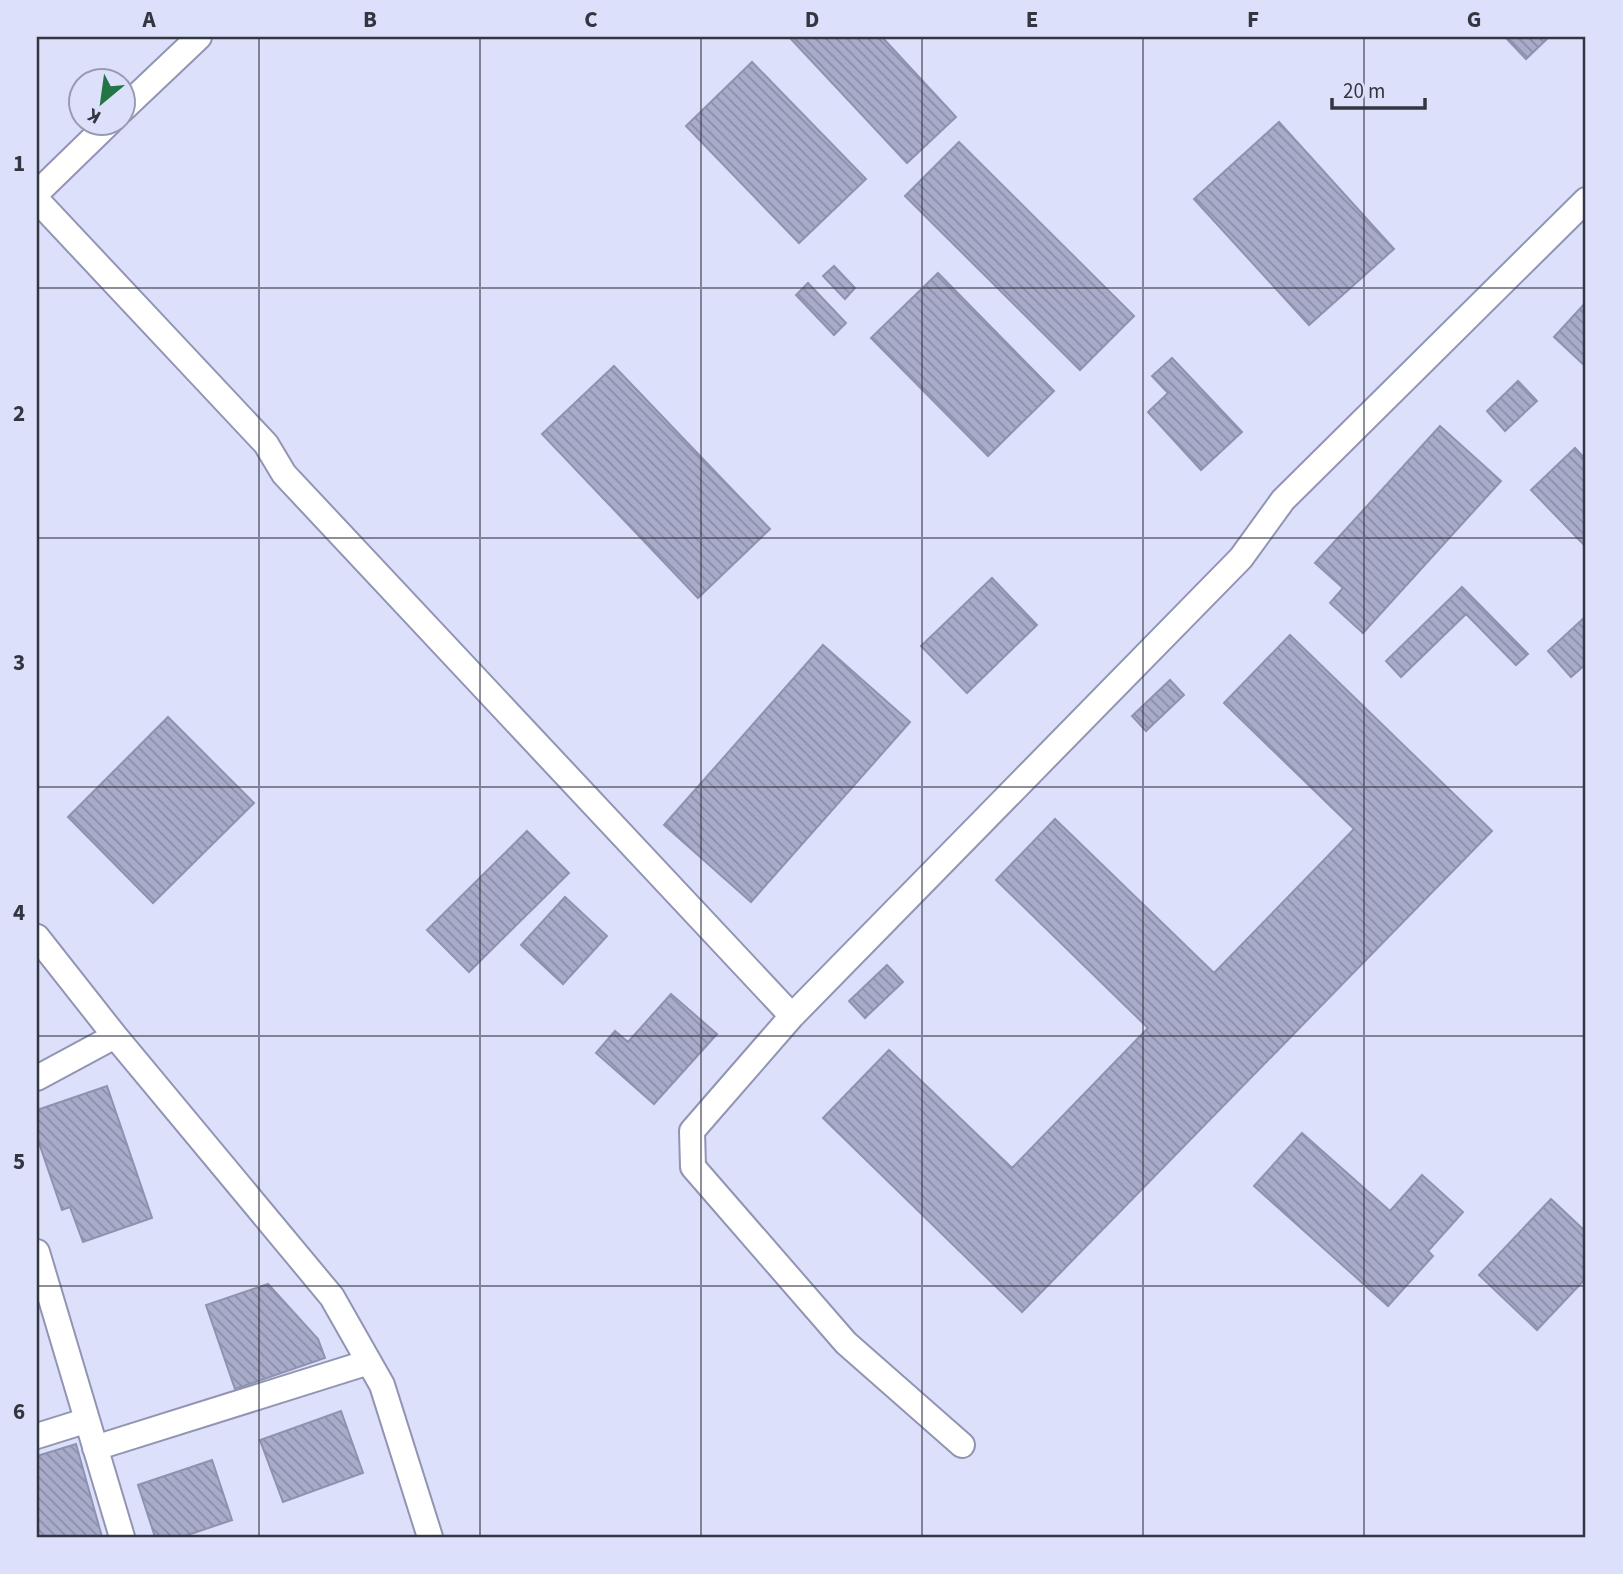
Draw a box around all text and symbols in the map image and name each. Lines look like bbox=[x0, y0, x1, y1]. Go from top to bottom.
text: A bbox=[141, 3, 156, 36]
text: B bbox=[363, 3, 377, 36]
text: C bbox=[584, 3, 598, 36]
text: D bbox=[805, 3, 819, 36]
text: E bbox=[1026, 3, 1038, 36]
text: F bbox=[1247, 3, 1259, 36]
text: G bbox=[1467, 3, 1481, 36]
north arrow bbox=[66, 66, 136, 136]
scale bar bbox=[1332, 66, 1425, 110]
text: 20 m bbox=[1343, 76, 1385, 106]
text: K bbox=[83, 101, 106, 130]
text: 1 bbox=[13, 147, 25, 180]
text: 2 bbox=[13, 397, 25, 430]
text: 3 bbox=[13, 646, 25, 679]
text: 4 bbox=[13, 896, 25, 929]
text: 5 bbox=[13, 1145, 25, 1178]
text: 6 bbox=[13, 1395, 25, 1428]

